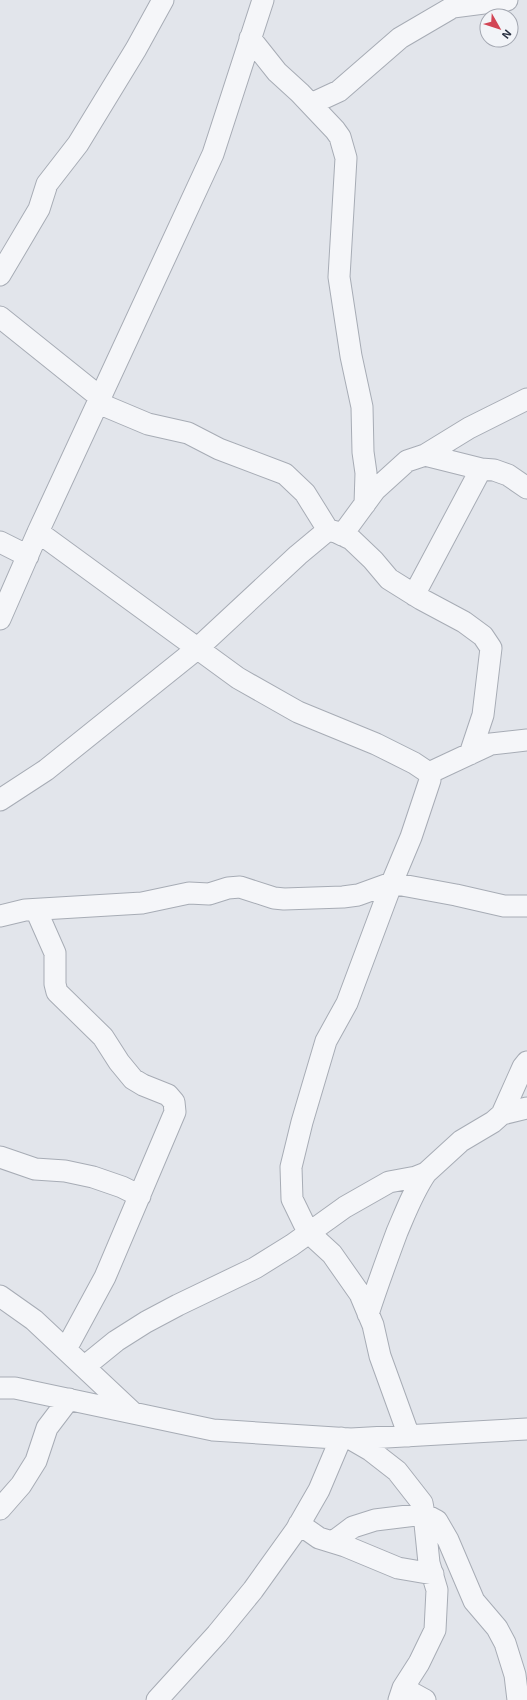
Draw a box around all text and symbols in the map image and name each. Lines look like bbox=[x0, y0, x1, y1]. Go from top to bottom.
north arrow bbox=[479, 8, 519, 48]
text: N bbox=[500, 27, 515, 42]

